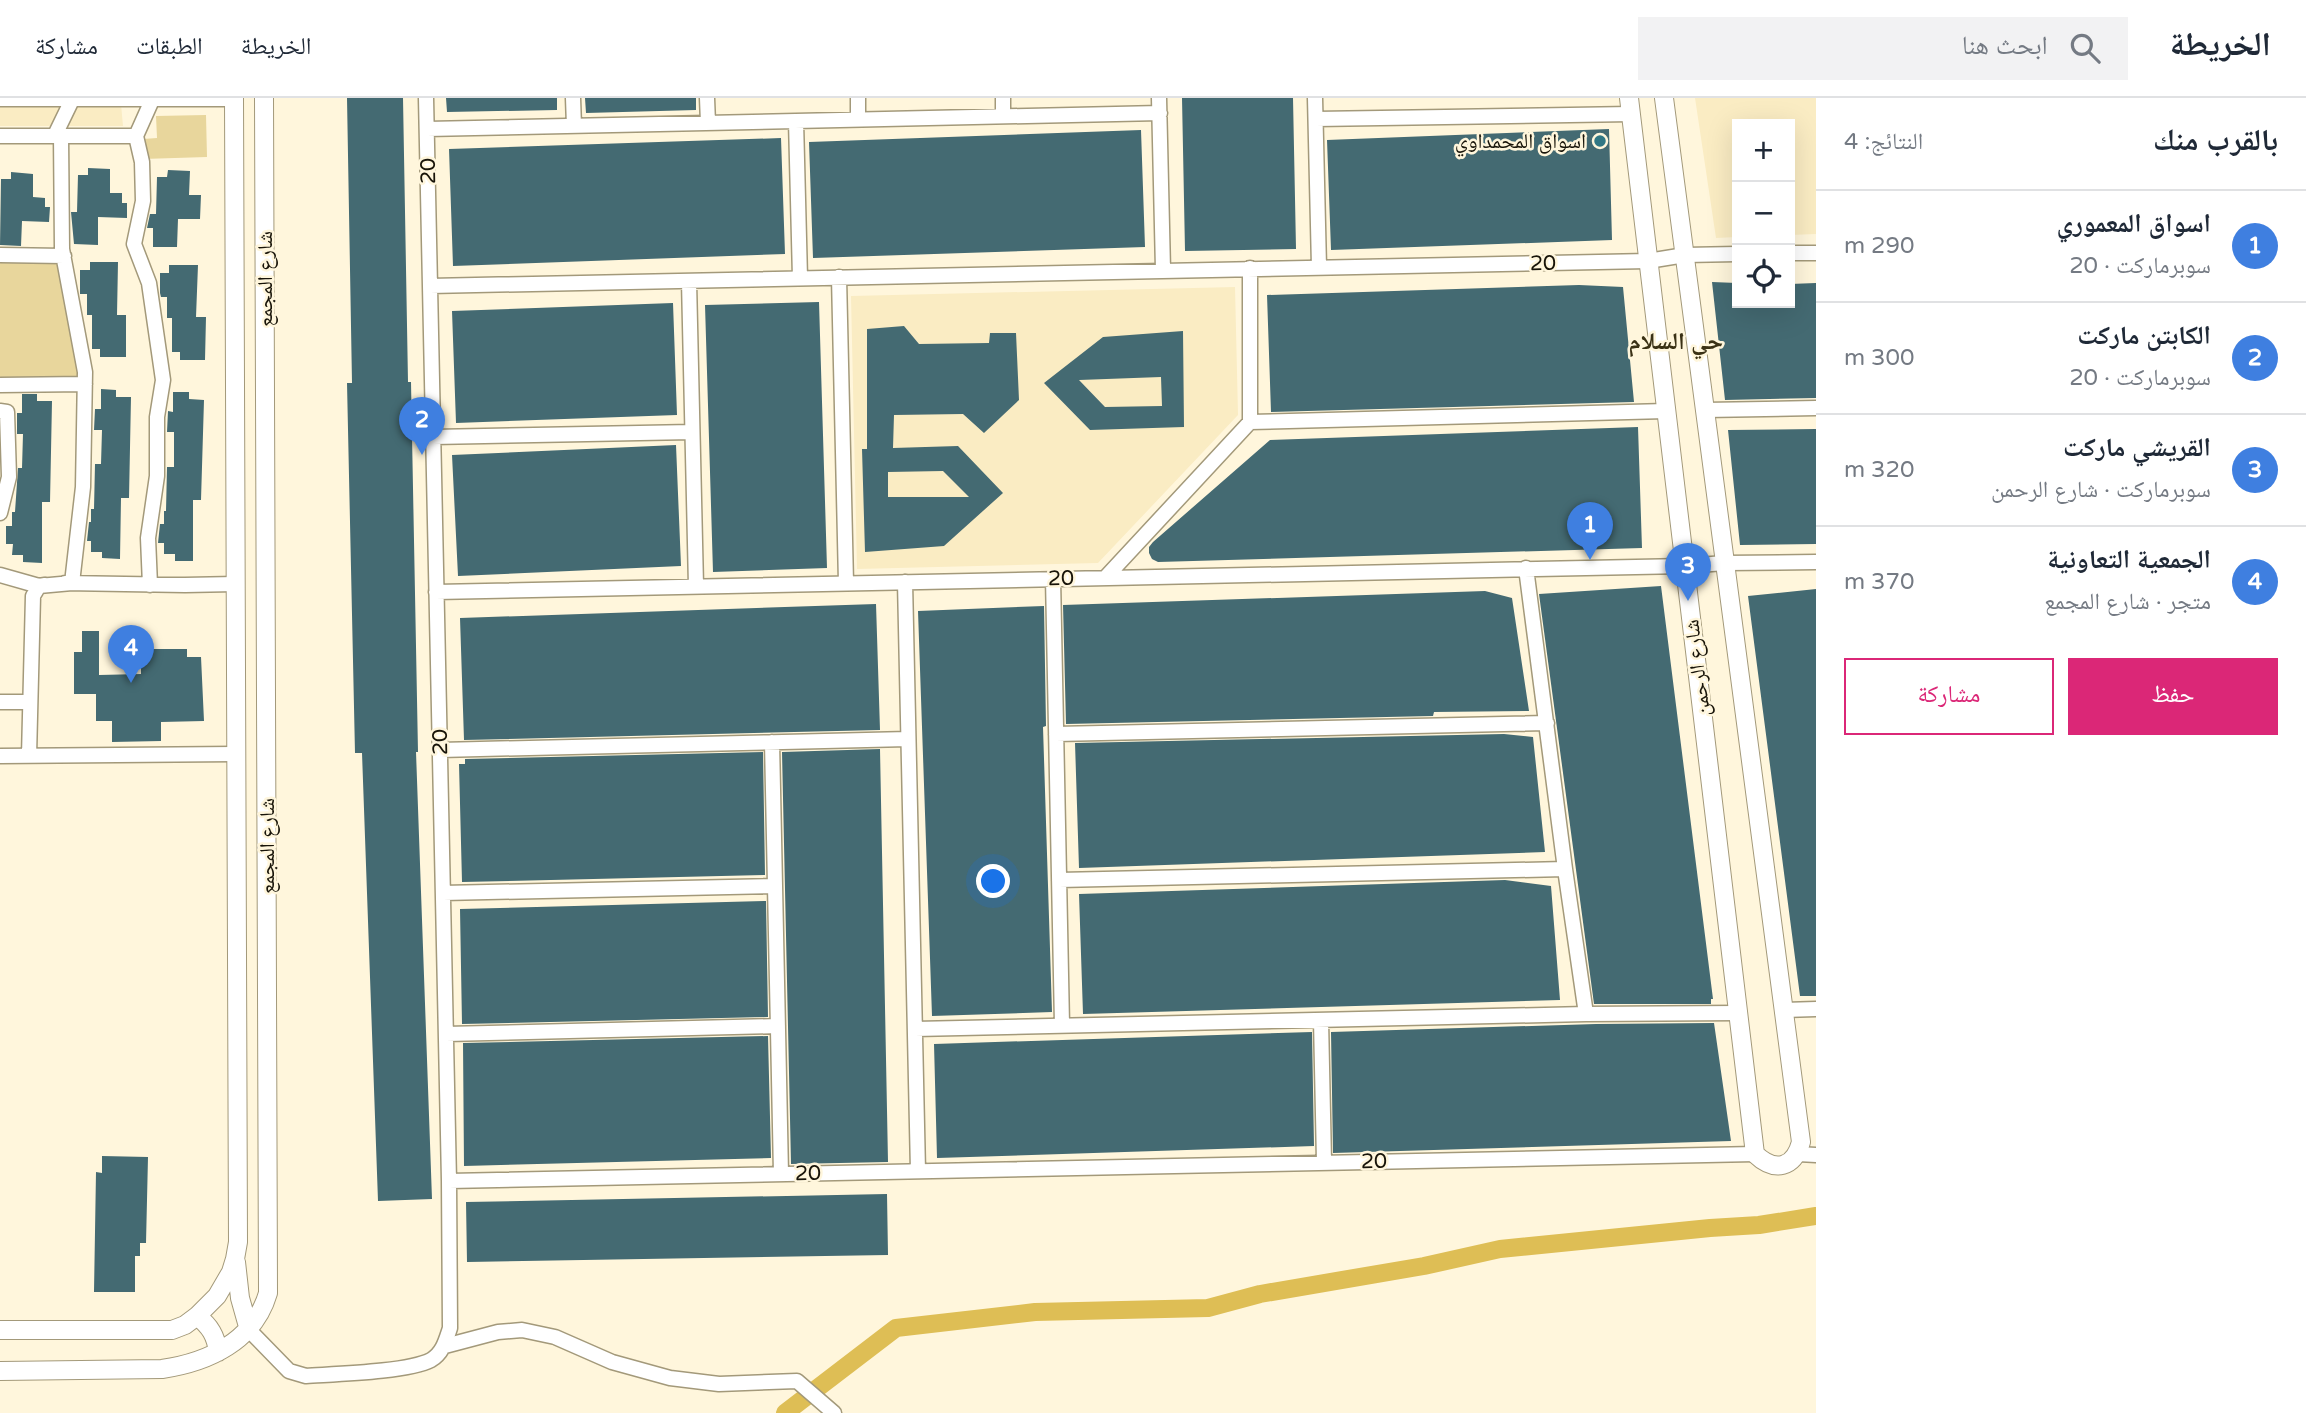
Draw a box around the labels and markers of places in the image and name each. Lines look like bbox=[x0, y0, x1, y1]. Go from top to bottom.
place label: اسواق المحمداوي bbox=[1455, 129, 1586, 157]
marker: اسواق المحمداوي bbox=[1592, 133, 1608, 149]
pin: 2 bbox=[399, 397, 445, 455]
pin: 1 bbox=[1567, 502, 1613, 560]
pin: 3 bbox=[1665, 543, 1711, 601]
pin: 4 bbox=[108, 625, 154, 683]

